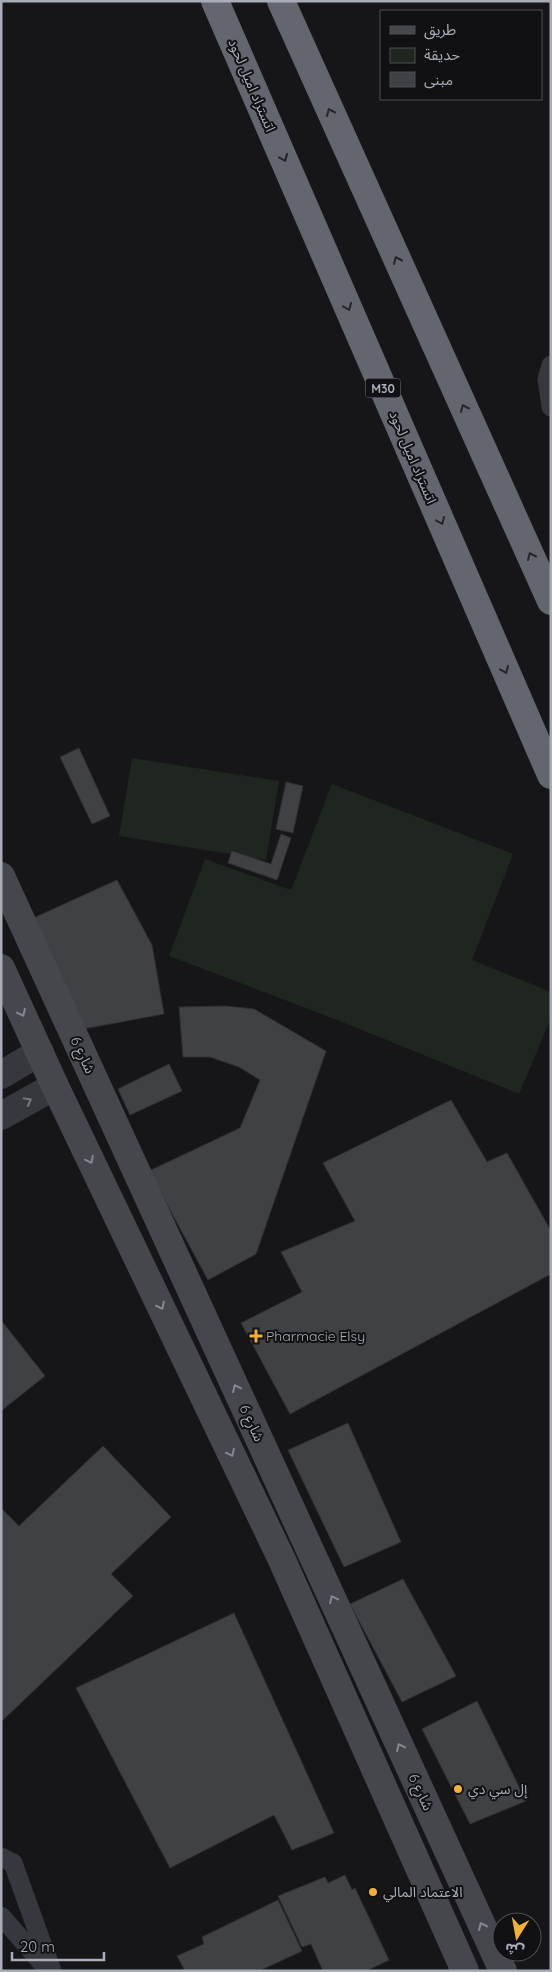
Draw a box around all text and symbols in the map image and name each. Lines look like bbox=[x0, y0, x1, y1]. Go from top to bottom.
legend bbox=[380, 10, 542, 100]
text: طريق bbox=[424, 20, 456, 40]
street label: اتستراد اميل لحود bbox=[224, 36, 280, 134]
text: حديقة bbox=[424, 45, 460, 64]
text: مبنى bbox=[424, 70, 453, 89]
one-way arrow bbox=[325, 108, 336, 117]
one-way arrow bbox=[277, 153, 288, 162]
one-way arrow bbox=[392, 256, 403, 265]
one-way arrow bbox=[343, 303, 353, 311]
road number: M30 bbox=[366, 378, 400, 398]
one-way arrow bbox=[459, 404, 470, 413]
street label: اتستراد اميل لحود bbox=[385, 408, 441, 506]
one-way arrow bbox=[434, 516, 445, 525]
one-way arrow bbox=[526, 552, 537, 561]
one-way arrow bbox=[499, 665, 510, 674]
one-way arrow bbox=[15, 1008, 26, 1017]
street label: شارع 6 bbox=[65, 1034, 99, 1077]
one-way arrow bbox=[23, 1097, 32, 1107]
one-way arrow bbox=[84, 1155, 94, 1164]
one-way arrow bbox=[154, 1301, 164, 1310]
place label: Pharmacie Elsy bbox=[266, 1327, 365, 1345]
marker: Pharmacie Elsy bbox=[250, 1330, 262, 1342]
one-way arrow bbox=[231, 1384, 242, 1393]
street label: شارع 6 bbox=[234, 1402, 268, 1445]
one-way arrow bbox=[225, 1448, 235, 1457]
one-way arrow bbox=[328, 1595, 339, 1604]
one-way arrow bbox=[396, 1743, 407, 1752]
street label: شارع 6 bbox=[403, 1771, 437, 1814]
place label: إل سي دي bbox=[468, 1780, 528, 1800]
marker: إل سي دي bbox=[452, 1783, 464, 1795]
place label: الاعتماد المالي bbox=[383, 1883, 463, 1903]
marker: الاعتماد المالي bbox=[367, 1886, 379, 1898]
north arrow bbox=[492, 1912, 542, 1962]
one-way arrow bbox=[478, 1922, 489, 1931]
scale bar bbox=[12, 1930, 105, 1962]
text: 20 m bbox=[20, 1937, 55, 1956]
text: ش bbox=[503, 1939, 526, 1960]

